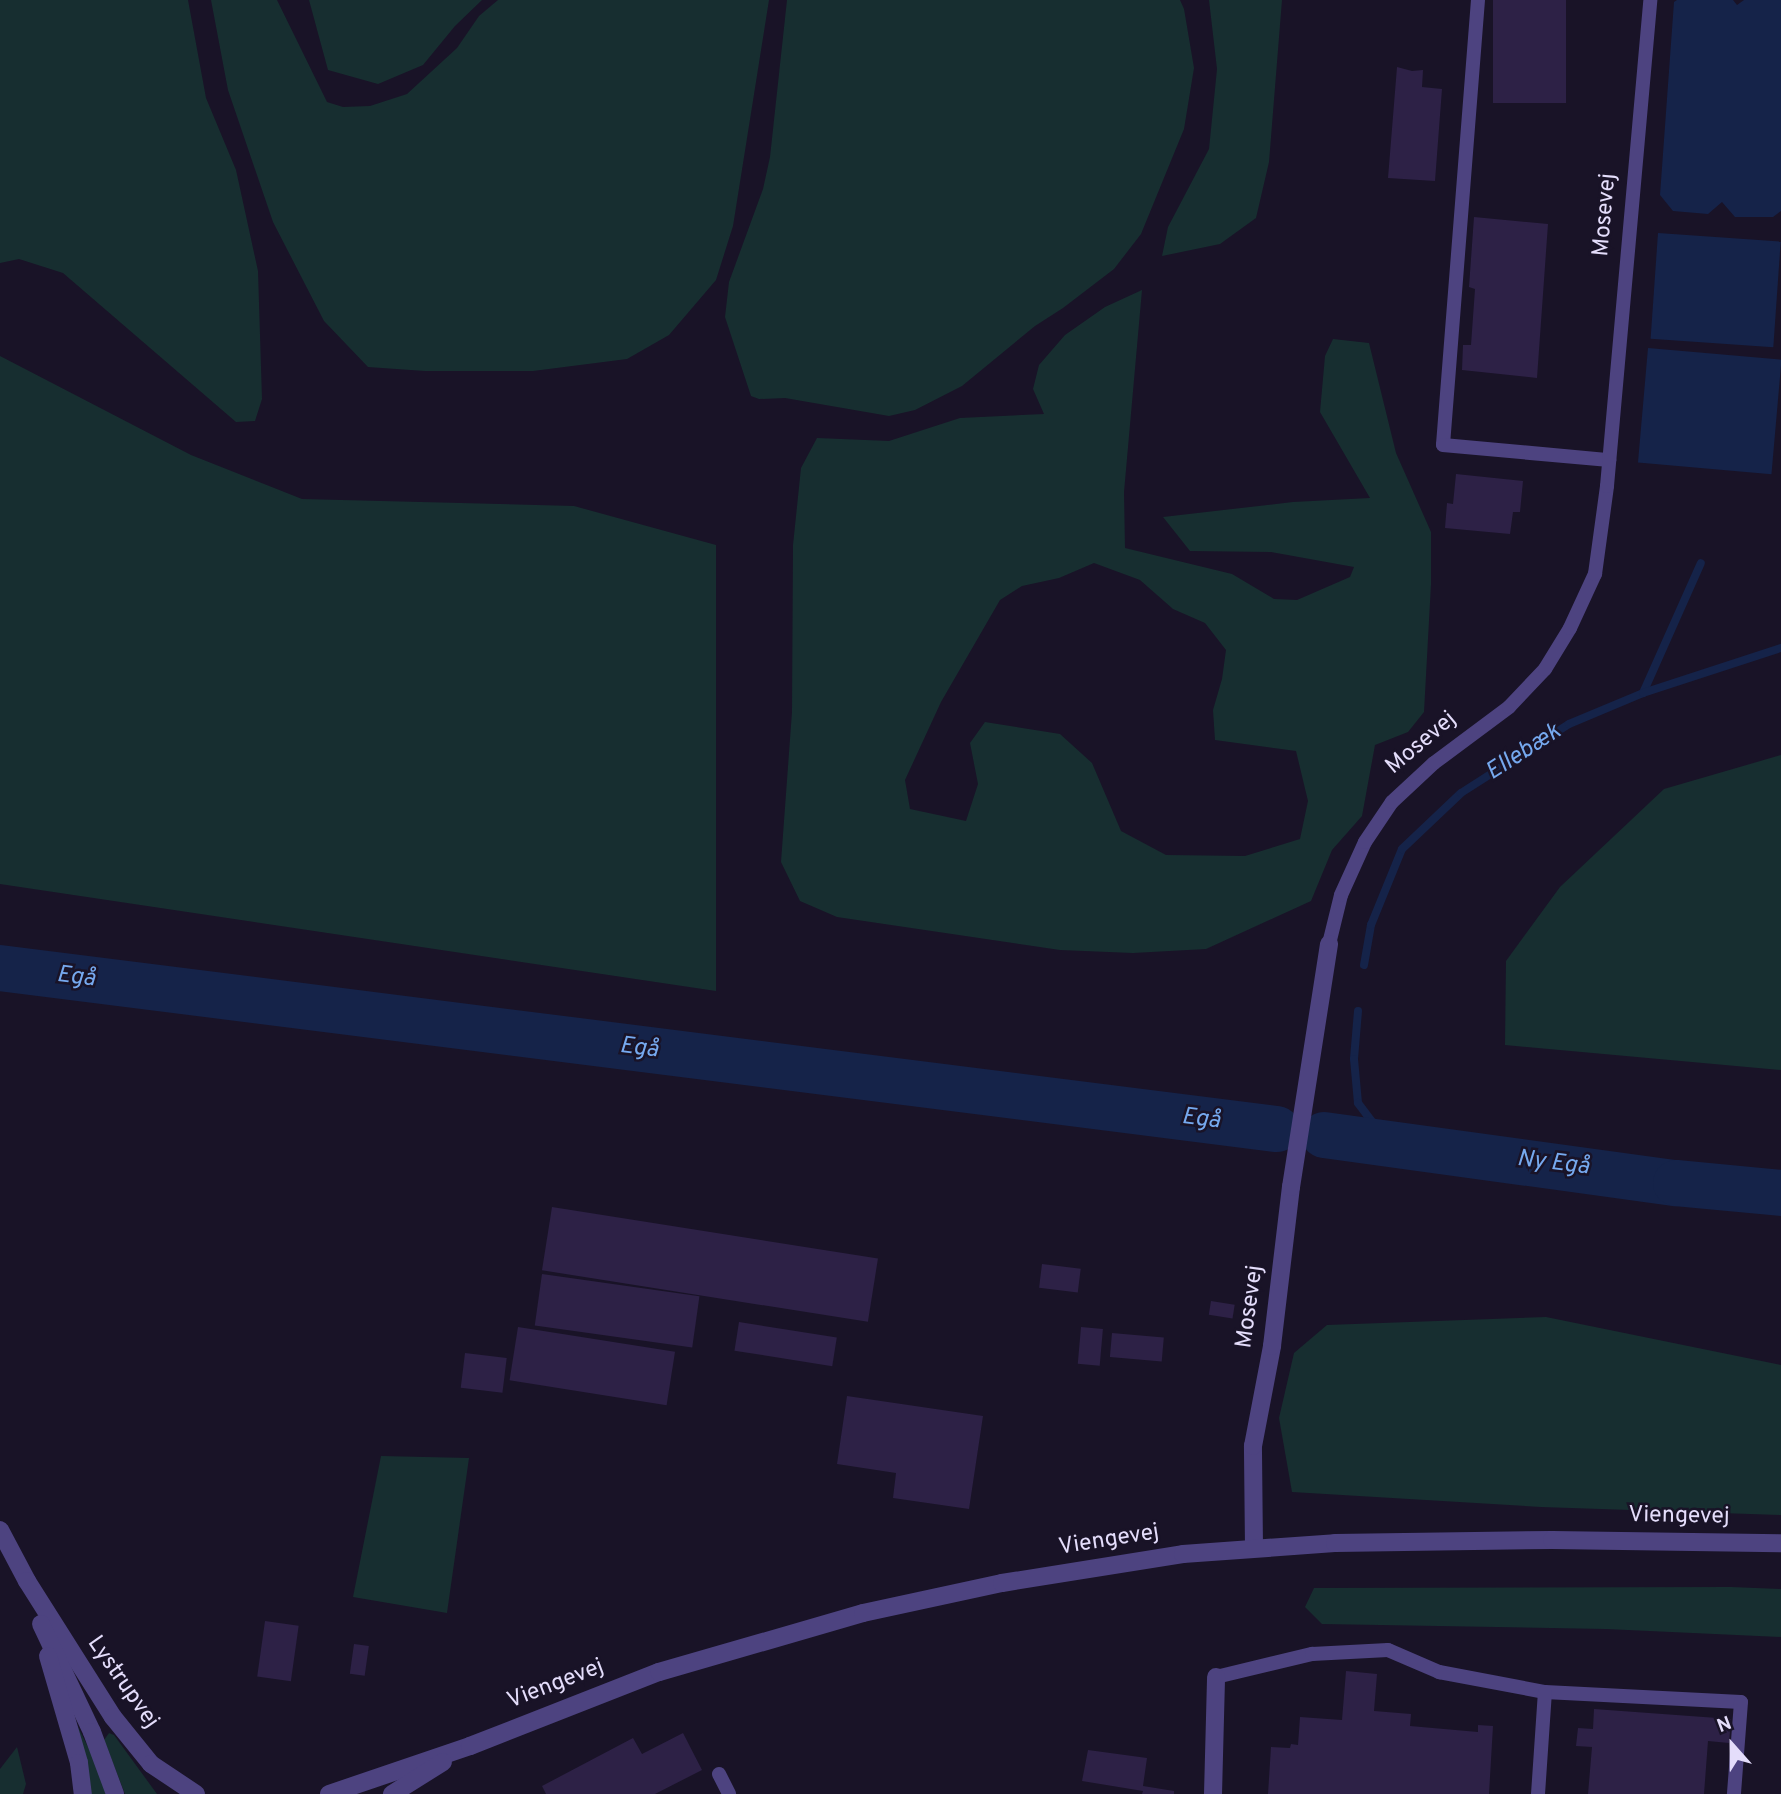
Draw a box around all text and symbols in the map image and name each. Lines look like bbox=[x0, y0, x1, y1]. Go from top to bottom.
street label: Mosevej bbox=[1589, 172, 1623, 258]
street label: Mosevej bbox=[1381, 707, 1463, 781]
water label: Ellebæk bbox=[1481, 718, 1567, 788]
water label: Egå bbox=[55, 961, 97, 995]
water label: Egå bbox=[618, 1032, 660, 1066]
water label: Egå bbox=[1180, 1103, 1222, 1137]
water label: Ny Egå bbox=[1515, 1145, 1591, 1183]
street label: Mosevej bbox=[1232, 1264, 1270, 1350]
street label: Viengevej bbox=[1628, 1502, 1730, 1532]
street label: Viengevej bbox=[1057, 1519, 1161, 1563]
street label: Lystrupvej bbox=[80, 1631, 164, 1735]
street label: Viengevej bbox=[504, 1654, 608, 1716]
north arrow bbox=[1697, 1710, 1767, 1780]
text: N bbox=[1714, 1712, 1735, 1739]

